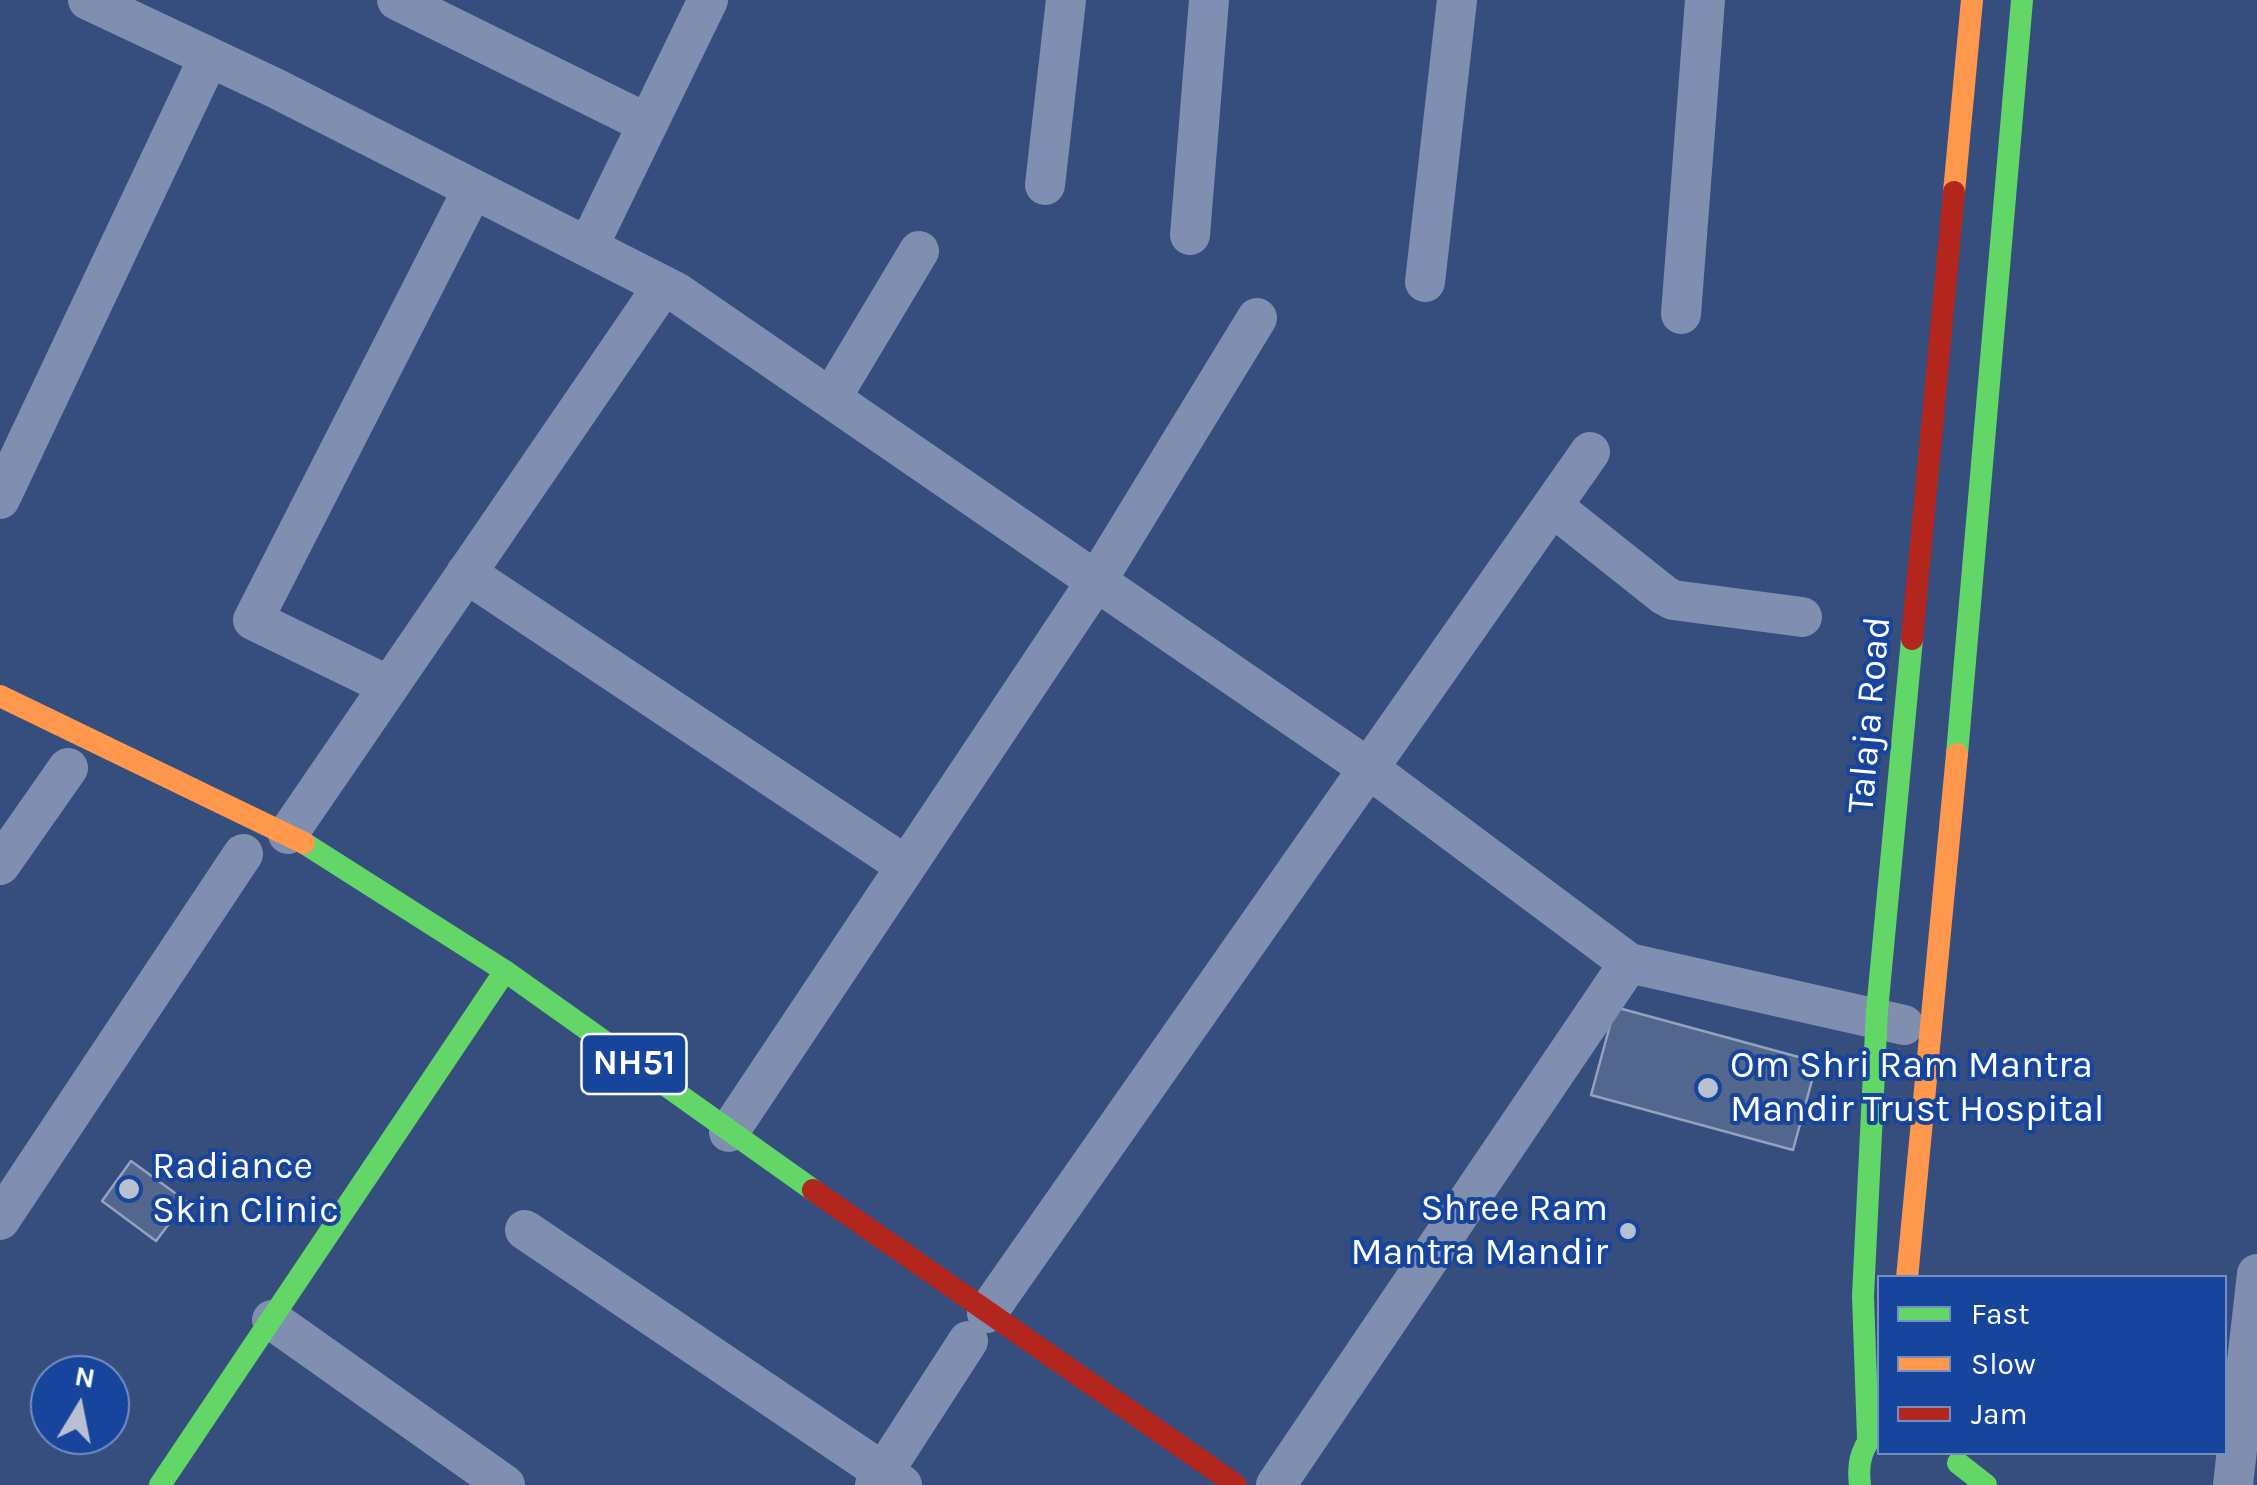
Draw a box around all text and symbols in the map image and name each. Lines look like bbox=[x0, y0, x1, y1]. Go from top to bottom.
street label: Talaja Road bbox=[1839, 615, 1901, 815]
road number: NH51 bbox=[582, 1034, 686, 1094]
place label: Om Shri Ram Mantra Mandir Trust Hospital bbox=[1730, 1043, 2104, 1132]
marker: Om Shri Ram Mantra Mandir Trust Hospital bbox=[1695, 1075, 1721, 1101]
place label: Radiance Skin Clinic bbox=[152, 1144, 339, 1234]
marker: Radiance Skin Clinic bbox=[116, 1176, 142, 1202]
place label: Shree Ram Mantra Mandir bbox=[1350, 1186, 1608, 1276]
marker: Shree Ram Mantra Mandir bbox=[1617, 1220, 1639, 1242]
legend bbox=[1877, 1275, 2227, 1455]
text: Fast bbox=[1971, 1296, 2030, 1332]
text: Slow bbox=[1971, 1346, 2036, 1382]
north arrow bbox=[30, 1355, 130, 1455]
text: N bbox=[72, 1359, 98, 1395]
text: Jam bbox=[1971, 1396, 2028, 1432]

